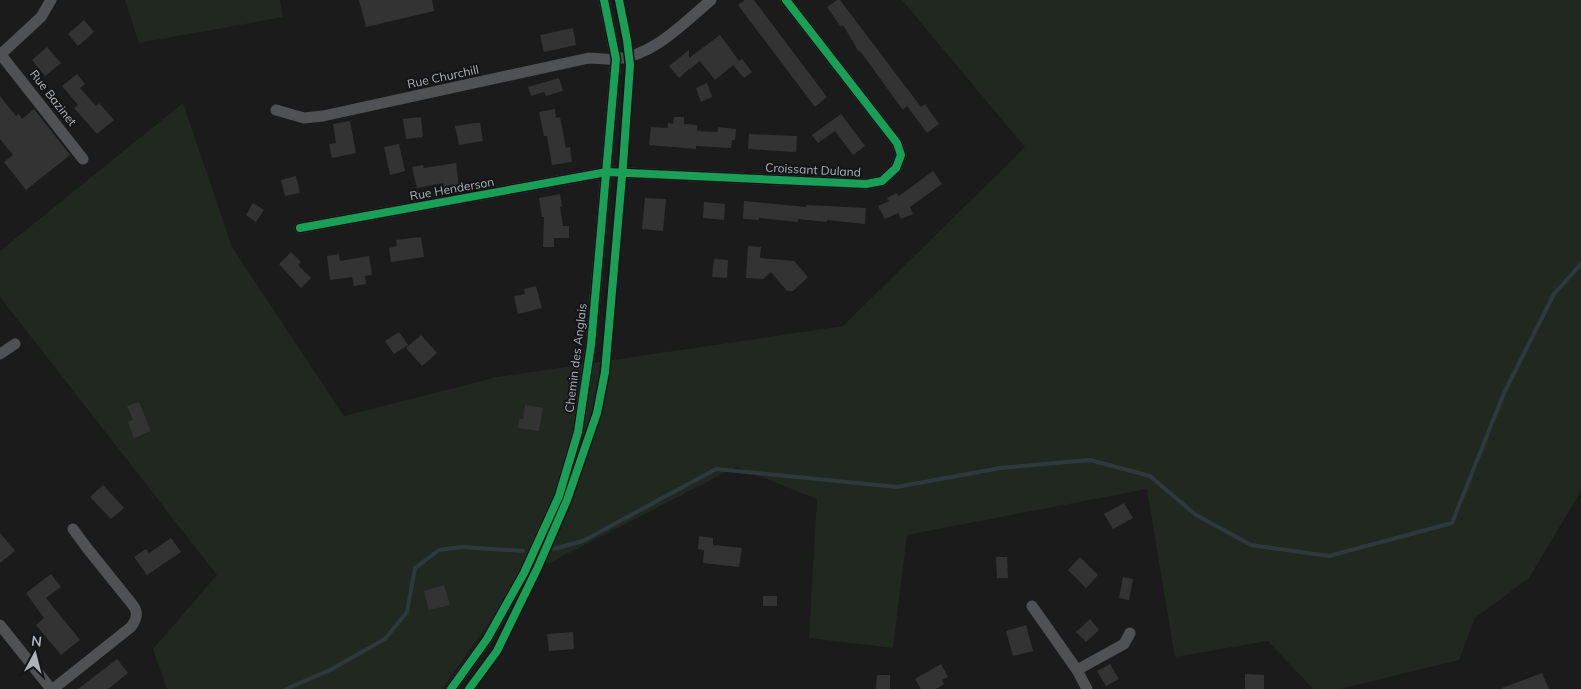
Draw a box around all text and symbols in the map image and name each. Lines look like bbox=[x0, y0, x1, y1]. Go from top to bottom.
street label: Rue Churchill bbox=[406, 62, 480, 91]
street label: Rue Bazinet bbox=[27, 67, 80, 129]
street label: Croissant Duland bbox=[765, 160, 861, 179]
street label: Rue Henderson bbox=[409, 174, 495, 203]
street label: Chemin des Anglais bbox=[561, 302, 590, 413]
north arrow bbox=[10, 629, 60, 679]
text: N bbox=[30, 632, 43, 651]

